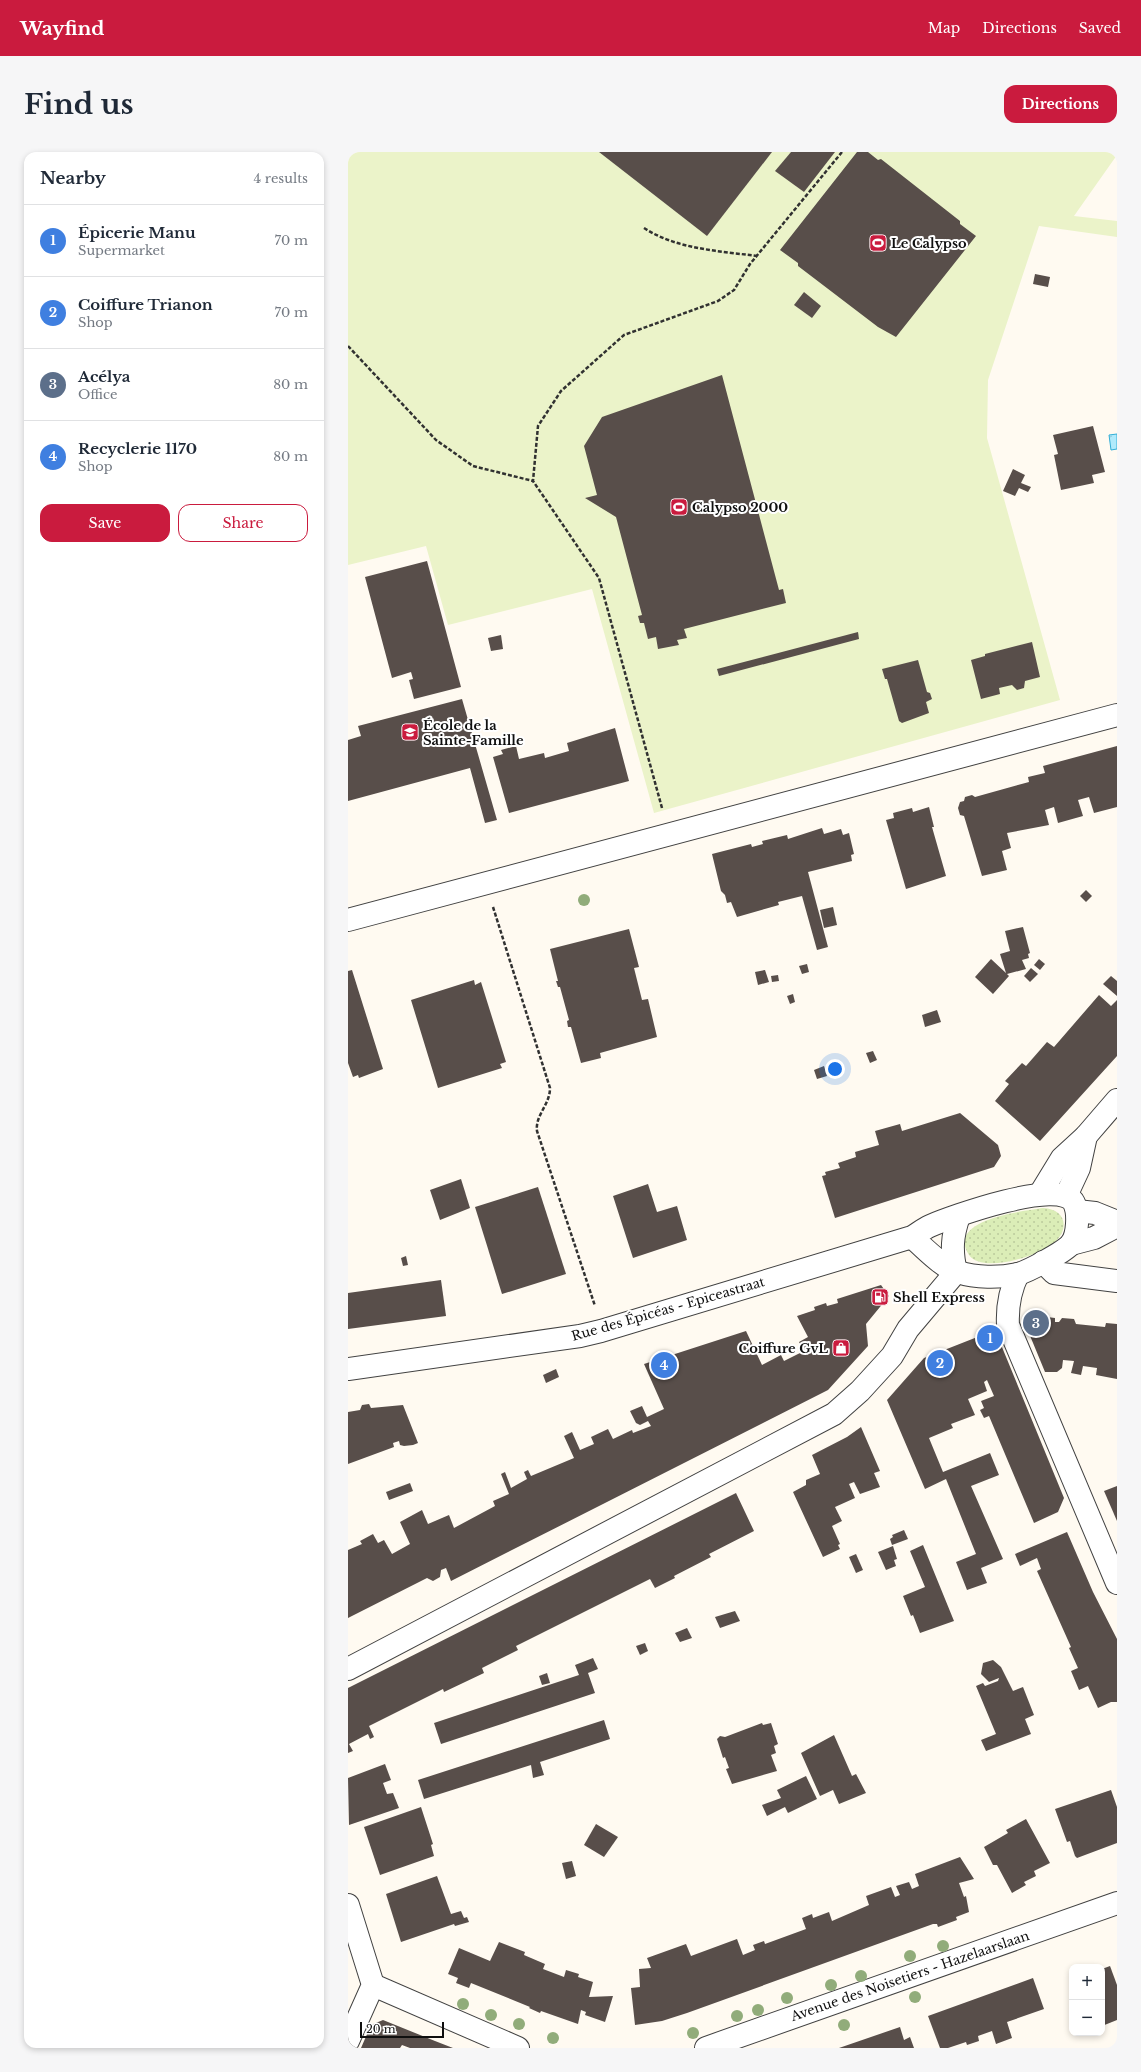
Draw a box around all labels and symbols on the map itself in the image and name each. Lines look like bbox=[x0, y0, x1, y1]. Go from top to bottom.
sports icon: Le Calypso bbox=[868, 233, 888, 253]
place label: Le Calypso bbox=[891, 235, 967, 252]
sports icon: Calypso 2000 bbox=[669, 497, 689, 517]
place label: Calypso 2000 bbox=[692, 499, 788, 516]
place label: École de la Sainte-Famille bbox=[423, 717, 524, 749]
school or university icon: École de la Sainte-Famille bbox=[400, 722, 420, 742]
your location bbox=[825, 1059, 845, 1079]
street label: Rue des Épicéas - Epiceastraat bbox=[569, 1273, 767, 1345]
fuel station icon: Shell Express bbox=[870, 1287, 890, 1307]
place label: Shell Express bbox=[893, 1289, 985, 1306]
pin: 3 bbox=[1023, 1308, 1049, 1338]
pin: 1 bbox=[977, 1323, 1003, 1353]
shop icon: Coiffure GvL bbox=[831, 1338, 851, 1358]
place label: Coiffure GvL bbox=[738, 1340, 828, 1357]
pin: 2 bbox=[927, 1348, 953, 1378]
pin: 4 bbox=[651, 1350, 677, 1380]
street label: Avenue des Noisetiers - Hazelaarslaan bbox=[787, 1927, 1032, 2025]
scale bar bbox=[360, 2020, 444, 2039]

